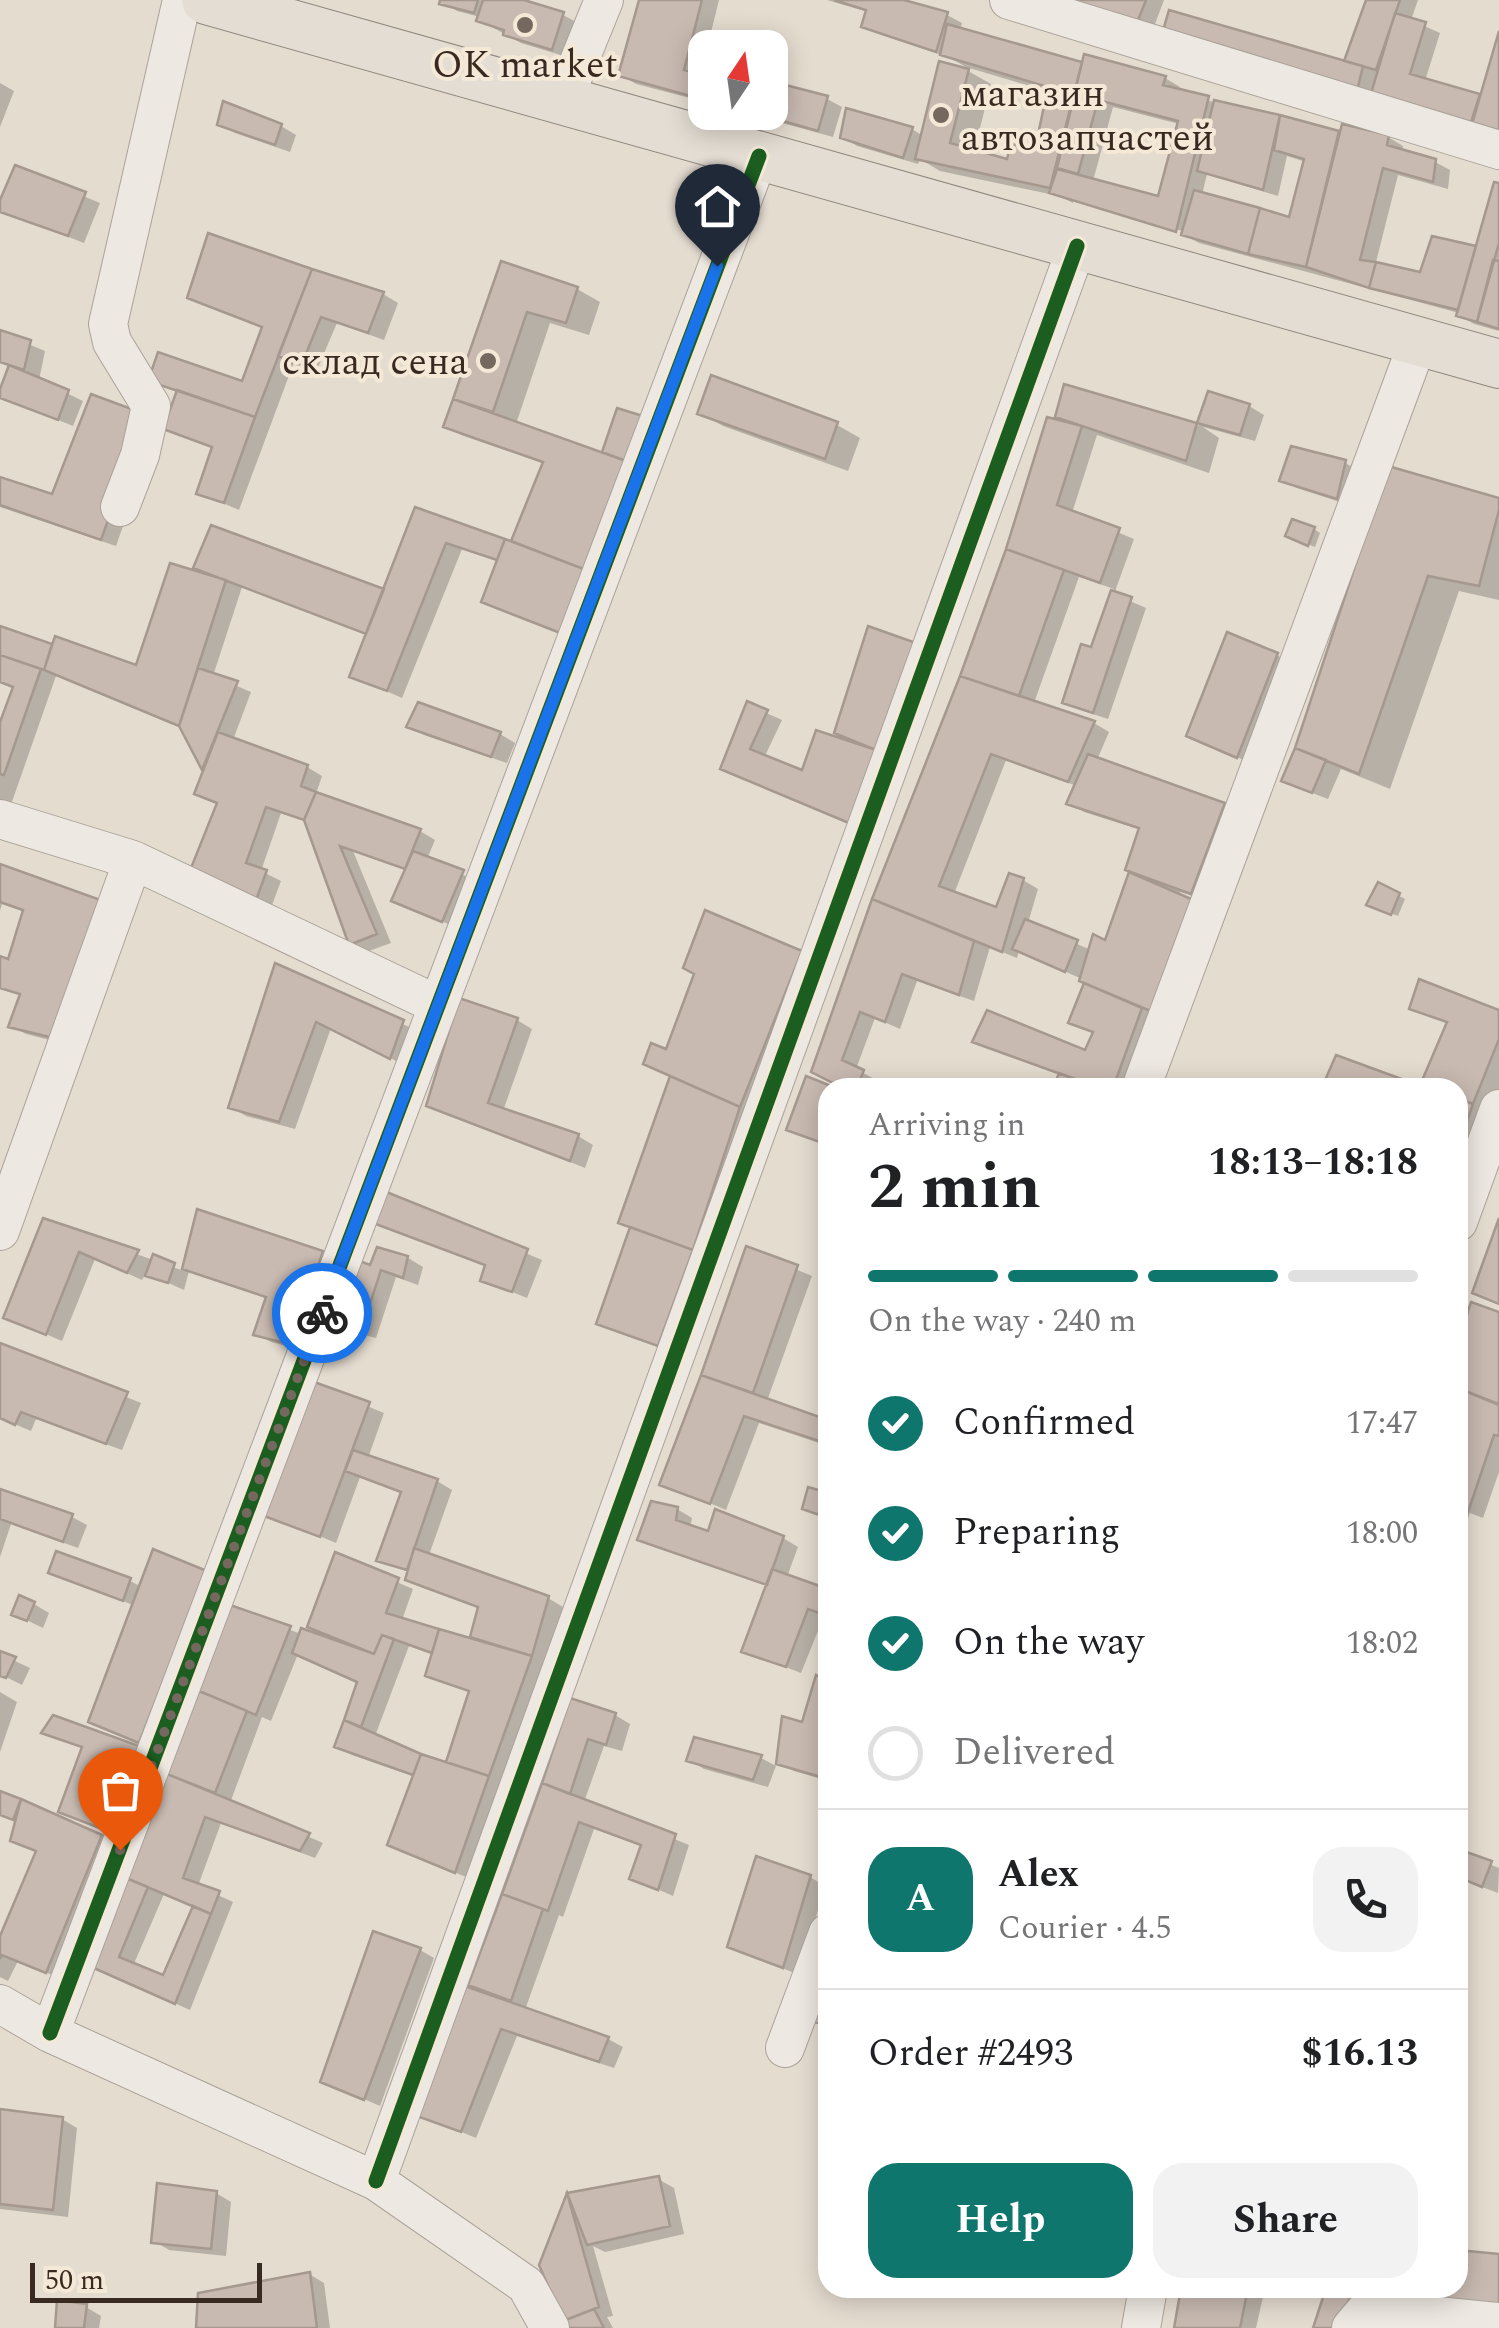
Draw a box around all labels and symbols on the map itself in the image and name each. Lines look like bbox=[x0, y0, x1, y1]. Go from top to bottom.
marker: OK market bbox=[514, 14, 536, 36]
north arrow bbox=[688, 30, 788, 130]
place label: OK market bbox=[432, 37, 618, 95]
place label: магазин автозапчастей bbox=[961, 66, 1214, 168]
marker: магазин автозапчастей bbox=[930, 104, 952, 126]
pin bbox=[675, 164, 760, 267]
place label: склад сена bbox=[282, 334, 468, 392]
marker: склад сена bbox=[477, 350, 499, 372]
courier bbox=[272, 1263, 372, 1363]
pin bbox=[78, 1748, 163, 1851]
scale bar bbox=[30, 2258, 262, 2302]

